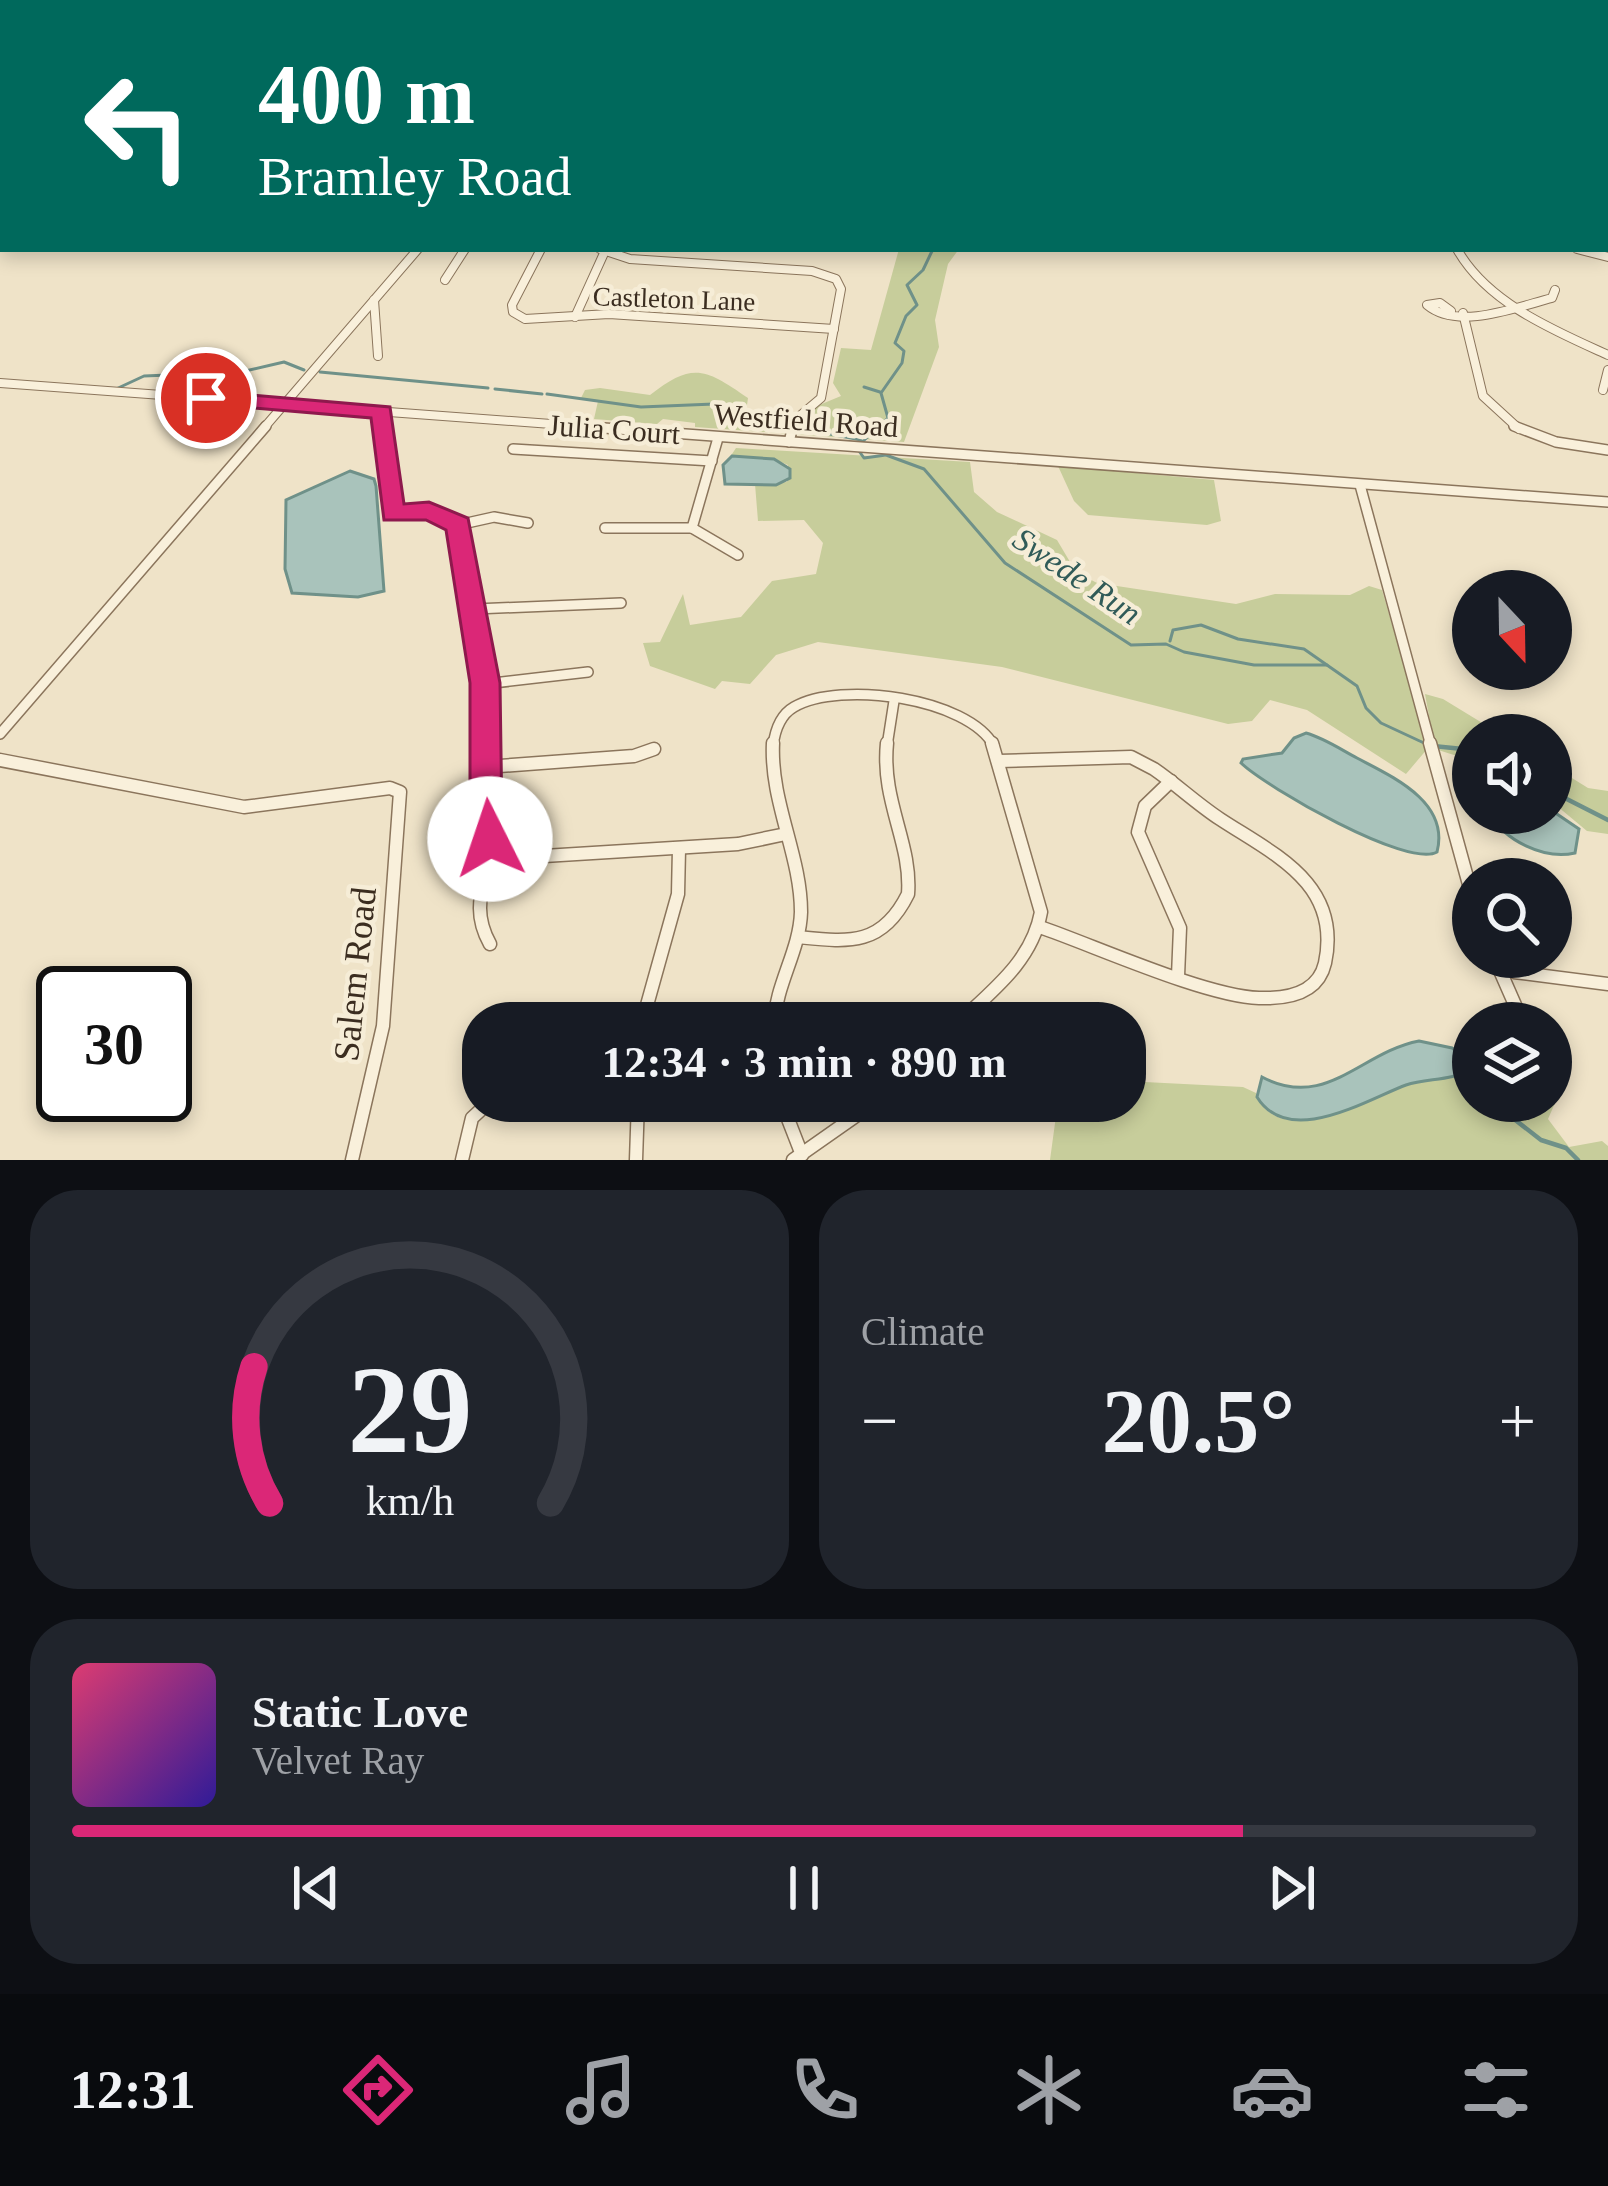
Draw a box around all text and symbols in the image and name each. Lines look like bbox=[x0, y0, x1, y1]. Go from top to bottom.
icon: left bbox=[60, 48, 216, 204]
text: 400 m bbox=[258, 48, 475, 141]
text: Bramley Road bbox=[258, 147, 571, 207]
street label: Castleton Lane bbox=[592, 281, 756, 317]
pin bbox=[155, 347, 257, 449]
icon: arrive bbox=[173, 365, 239, 431]
street label: Westfield Road bbox=[713, 397, 899, 443]
street label: Julia Court bbox=[547, 408, 682, 450]
water label: Swede Run bbox=[1007, 520, 1147, 632]
north arrow bbox=[1452, 570, 1572, 690]
map controls bbox=[1452, 570, 1572, 1122]
button: sound bbox=[1452, 714, 1572, 834]
position arrow bbox=[427, 776, 553, 902]
button: search bbox=[1452, 858, 1572, 978]
street label: Salem Road bbox=[326, 885, 384, 1063]
speed limit sign: 30 bbox=[36, 966, 192, 1122]
button: layers bbox=[1452, 1002, 1572, 1122]
text: 12:34 · 3 min · 890 m bbox=[602, 1037, 1007, 1087]
text: Climate bbox=[861, 1310, 984, 1353]
text: 29 bbox=[347, 1341, 472, 1479]
text: 20.5° bbox=[1102, 1372, 1295, 1471]
text: − bbox=[861, 1384, 898, 1457]
text: + bbox=[1499, 1384, 1536, 1457]
text: km/h bbox=[365, 1476, 454, 1523]
text: Static Love bbox=[252, 1687, 468, 1737]
text: Velvet Ray bbox=[252, 1739, 424, 1782]
icon: previous bbox=[283, 1855, 349, 1921]
icon: pause bbox=[771, 1855, 837, 1921]
icon: next bbox=[1259, 1855, 1325, 1921]
icon: directions bbox=[336, 2048, 420, 2132]
icon: music bbox=[559, 2048, 643, 2132]
icon: phone bbox=[783, 2048, 867, 2132]
icon: climate bbox=[1007, 2048, 1091, 2132]
icon: car bbox=[1230, 2048, 1314, 2132]
icon: filters bbox=[1454, 2048, 1538, 2132]
text: 12:31 bbox=[70, 2060, 196, 2120]

